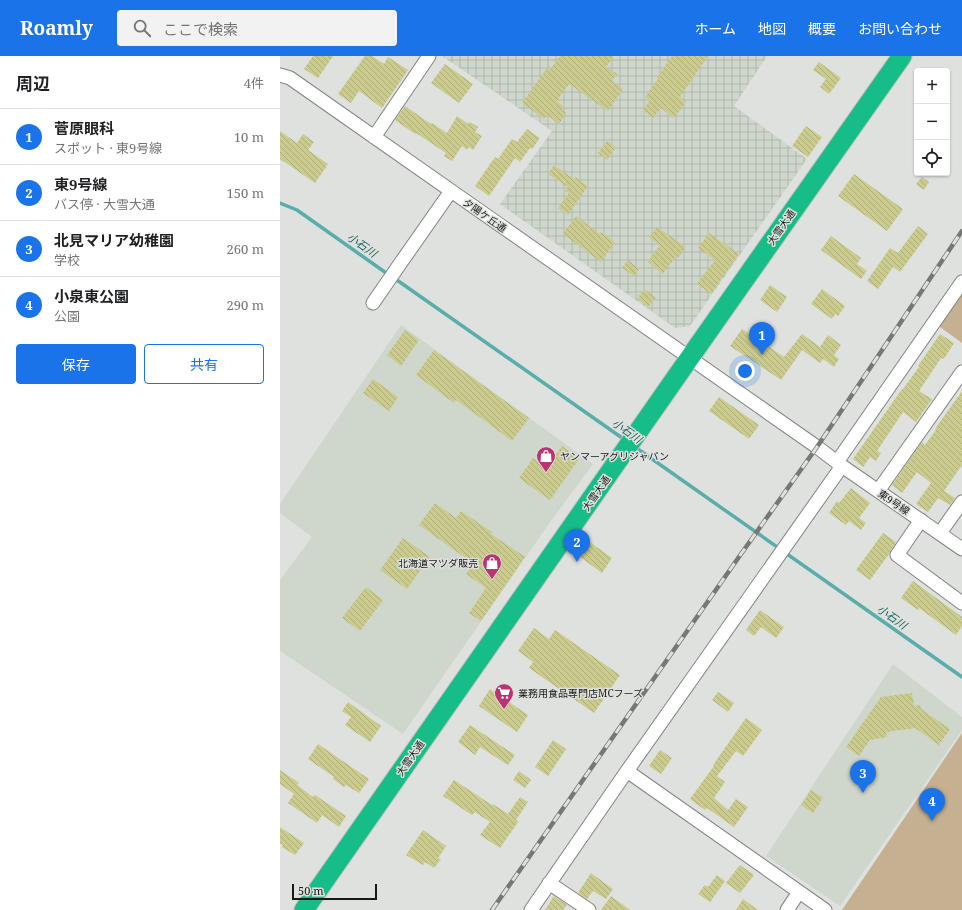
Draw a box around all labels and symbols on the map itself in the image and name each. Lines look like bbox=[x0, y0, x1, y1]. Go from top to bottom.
street label: 夕陽ケ丘通 bbox=[461, 195, 509, 235]
street label: 大雪大通 bbox=[764, 207, 798, 247]
water label: 小石川 bbox=[344, 229, 381, 261]
pin: 1 bbox=[749, 322, 775, 355]
your location bbox=[735, 361, 755, 381]
water label: 小石川 bbox=[609, 415, 646, 447]
shop icon: ヤンマーアグリジャパン bbox=[535, 445, 557, 473]
place label: ヤンマーアグリジャパン bbox=[560, 449, 669, 463]
street label: 大雪大通 bbox=[579, 473, 613, 513]
street label: 東9号線 bbox=[875, 486, 913, 518]
pin: 2 bbox=[564, 529, 590, 562]
shop icon: 北海道マツダ販売 bbox=[481, 552, 503, 580]
place label: 北海道マツダ販売 bbox=[398, 556, 478, 570]
water label: 小石川 bbox=[874, 601, 911, 633]
supermarket icon: 業務用食品専門店MCフーズ bbox=[493, 682, 515, 710]
place label: 業務用食品専門店MCフーズ bbox=[518, 686, 643, 700]
street label: 大雪大通 bbox=[393, 738, 427, 778]
pin: 3 bbox=[850, 760, 876, 793]
pin: 4 bbox=[919, 788, 945, 821]
scale bar bbox=[292, 882, 377, 901]

